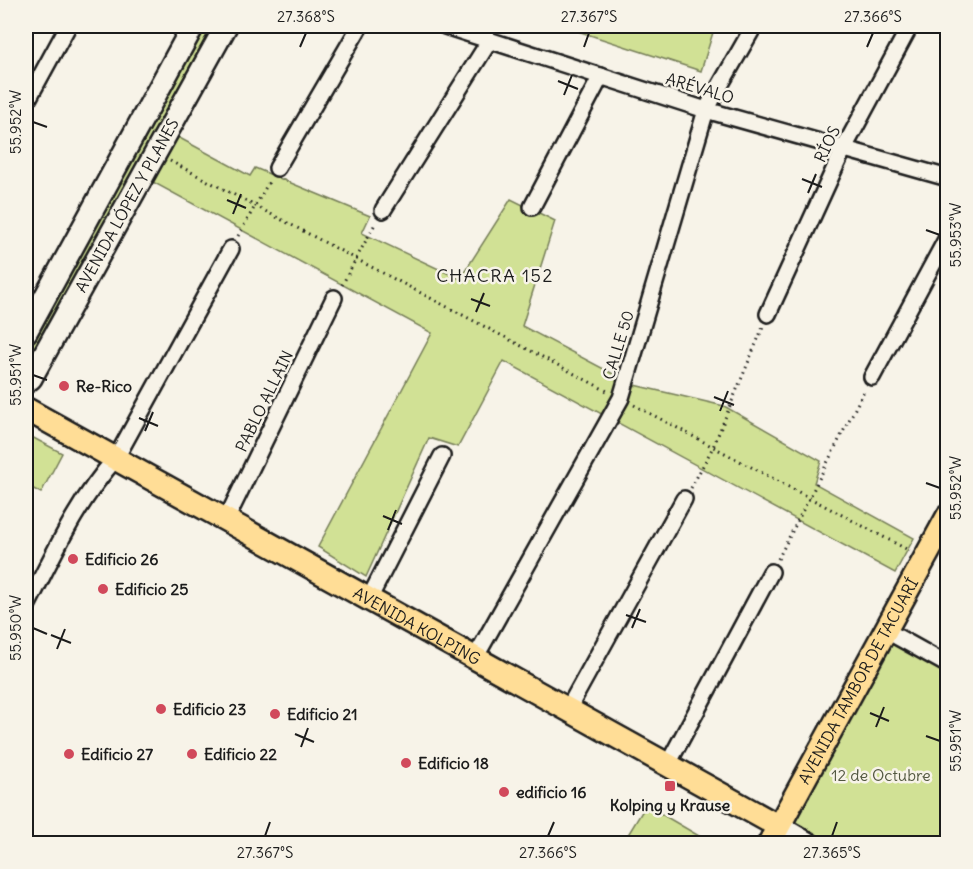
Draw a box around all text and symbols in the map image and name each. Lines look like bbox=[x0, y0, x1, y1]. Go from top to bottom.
text: 27.368°S bbox=[277, 7, 335, 26]
text: 27.367°S bbox=[561, 7, 617, 26]
text: 27.366°S bbox=[844, 7, 902, 26]
street label: ARÉVALO bbox=[664, 68, 736, 108]
text: 55.952°W bbox=[6, 89, 25, 154]
street label: AVENIDA LÓPEZ Y PLANES bbox=[71, 115, 183, 296]
street label: RÍOS bbox=[810, 122, 844, 166]
text: 55.953°W bbox=[946, 202, 965, 267]
district label: CHACRA 152 bbox=[436, 264, 554, 287]
street label: CALLE 50 bbox=[598, 308, 638, 382]
text: 55.951°W bbox=[6, 344, 25, 406]
street label: PABLO ALLAIN bbox=[231, 347, 297, 455]
place label: Re-Rico bbox=[76, 376, 132, 396]
marker: Re-Rico bbox=[57, 379, 71, 393]
text: 55.952°W bbox=[946, 455, 965, 520]
place label: Edificio 26 bbox=[85, 549, 159, 569]
marker: Edificio 26 bbox=[66, 552, 80, 566]
street label: AVENIDA TAMBOR DE TACUARÍ bbox=[794, 574, 922, 787]
place label: Edificio 25 bbox=[115, 579, 188, 599]
marker: Edificio 25 bbox=[96, 582, 110, 596]
street label: AVENIDA KOLPING bbox=[350, 582, 484, 669]
text: 55.950°W bbox=[6, 595, 25, 661]
place label: Edificio 23 bbox=[173, 699, 246, 719]
marker: Edificio 23 bbox=[154, 702, 168, 716]
place label: Edificio 21 bbox=[287, 704, 358, 724]
marker: Edificio 21 bbox=[268, 707, 282, 721]
text: 55.951°W bbox=[946, 710, 965, 772]
place label: Edificio 27 bbox=[81, 744, 153, 764]
place label: Edificio 22 bbox=[204, 744, 277, 764]
marker: Edificio 27 bbox=[62, 747, 76, 761]
marker: Edificio 22 bbox=[185, 747, 199, 761]
place label: Edificio 18 bbox=[418, 753, 489, 773]
marker: Edificio 18 bbox=[399, 756, 413, 770]
park label: 12 de Octubre bbox=[831, 765, 931, 785]
marker: Kolping y Krause bbox=[663, 779, 677, 793]
place label: edificio 16 bbox=[516, 782, 587, 802]
marker: edificio 16 bbox=[497, 785, 511, 799]
place label: Kolping y Krause bbox=[610, 795, 731, 816]
text: 27.367°S bbox=[237, 843, 293, 862]
text: 27.366°S bbox=[519, 843, 577, 862]
text: 27.365°S bbox=[803, 843, 861, 862]

